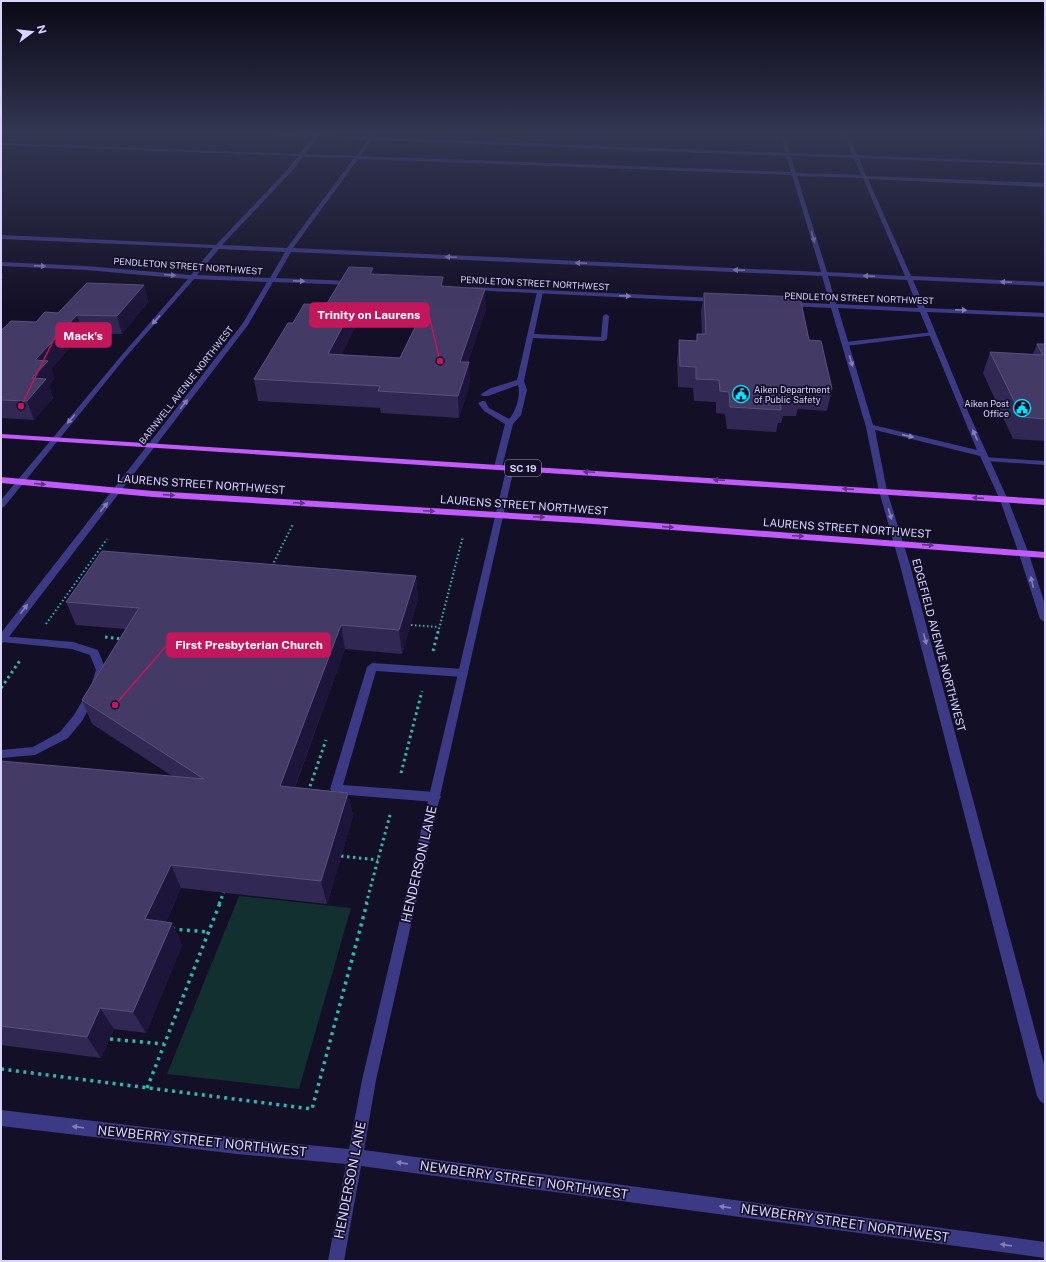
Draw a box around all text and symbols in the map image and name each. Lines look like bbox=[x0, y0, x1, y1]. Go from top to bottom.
north arrow bbox=[12, 12, 52, 52]
text: N bbox=[35, 24, 49, 35]
one-way arrow bbox=[811, 231, 817, 243]
one-way arrow bbox=[445, 253, 457, 260]
street label: PENDLETON STREET NORTHWEST bbox=[113, 255, 264, 277]
one-way arrow bbox=[575, 259, 587, 266]
one-way arrow bbox=[34, 263, 47, 269]
one-way arrow bbox=[732, 267, 745, 273]
one-way arrow bbox=[164, 272, 176, 279]
one-way arrow bbox=[863, 272, 875, 279]
street label: PENDLETON STREET NORTHWEST bbox=[460, 274, 611, 292]
one-way arrow bbox=[293, 277, 305, 284]
one-way arrow bbox=[1000, 279, 1012, 286]
street label: PENDLETON STREET NORTHWEST bbox=[784, 290, 935, 306]
one-way arrow bbox=[619, 292, 631, 299]
callout: Trinity on Laurens bbox=[310, 303, 429, 327]
one-way arrow bbox=[955, 307, 968, 313]
text: Trinity on Laurens bbox=[318, 308, 420, 322]
one-way arrow bbox=[152, 316, 161, 325]
callout: Mack's bbox=[56, 323, 111, 347]
street label: BARNWELL AVENUE NORTHWEST bbox=[136, 323, 236, 446]
text: Mack's bbox=[63, 329, 103, 343]
one-way arrow bbox=[848, 356, 854, 368]
public building icon: Aiken Department of Public Safety bbox=[731, 384, 751, 404]
place label: Aiken Department of Public Safety bbox=[754, 384, 830, 405]
place label: Aiken Post Office bbox=[964, 398, 1009, 419]
public building icon: Aiken Post Office bbox=[1012, 398, 1032, 418]
one-way arrow bbox=[180, 399, 188, 409]
one-way arrow bbox=[66, 414, 75, 424]
one-way arrow bbox=[972, 430, 978, 441]
one-way arrow bbox=[902, 433, 914, 439]
road number: SC 19 bbox=[505, 460, 541, 476]
one-way arrow bbox=[583, 469, 595, 476]
street label: LAURENS STREET NORTHWEST bbox=[117, 472, 286, 496]
one-way arrow bbox=[713, 476, 725, 483]
one-way arrow bbox=[34, 480, 46, 487]
one-way arrow bbox=[842, 485, 854, 492]
one-way arrow bbox=[163, 492, 176, 498]
street label: LAURENS STREET NORTHWEST bbox=[440, 493, 609, 517]
one-way arrow bbox=[972, 495, 984, 502]
one-way arrow bbox=[293, 500, 306, 506]
one-way arrow bbox=[100, 501, 109, 512]
one-way arrow bbox=[423, 507, 435, 514]
one-way arrow bbox=[887, 508, 893, 520]
one-way arrow bbox=[533, 514, 545, 521]
street label: LAURENS STREET NORTHWEST bbox=[763, 516, 932, 540]
one-way arrow bbox=[662, 524, 674, 530]
one-way arrow bbox=[792, 533, 804, 540]
one-way arrow bbox=[922, 542, 934, 549]
street label: EDGEFIELD AVENUE NORTHWEST bbox=[910, 557, 968, 733]
one-way arrow bbox=[1029, 576, 1035, 588]
one-way arrow bbox=[20, 604, 29, 615]
callout: First Presbyterian Church bbox=[167, 633, 330, 657]
one-way arrow bbox=[922, 634, 928, 646]
text: First Presbyterian Church bbox=[175, 638, 323, 652]
street label: HENDERSON LANE bbox=[398, 804, 440, 924]
street label: HENDERSON LANE bbox=[331, 1120, 369, 1240]
street label: NEWBERRY STREET NORTHWEST bbox=[97, 1123, 308, 1159]
one-way arrow bbox=[72, 1124, 84, 1131]
street label: NEWBERRY STREET NORTHWEST bbox=[419, 1158, 629, 1202]
one-way arrow bbox=[396, 1160, 408, 1166]
street label: NEWBERRY STREET NORTHWEST bbox=[740, 1201, 950, 1245]
one-way arrow bbox=[719, 1204, 731, 1210]
one-way arrow bbox=[1000, 1241, 1012, 1248]

